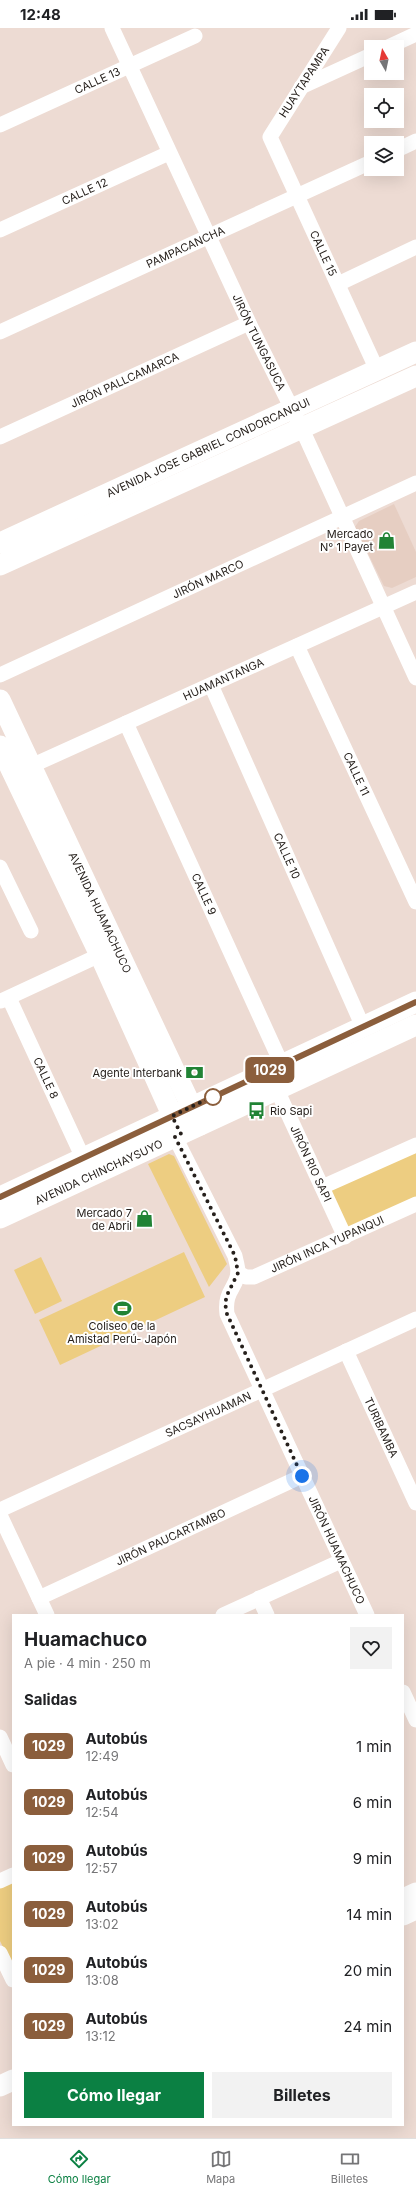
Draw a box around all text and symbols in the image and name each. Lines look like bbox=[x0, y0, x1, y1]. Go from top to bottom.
text: 12:48 bbox=[20, 5, 61, 24]
north arrow bbox=[364, 40, 404, 80]
map controls bbox=[364, 40, 404, 176]
street label: HUAYTAPAMPA bbox=[276, 43, 332, 120]
street label: CALLE 13 bbox=[72, 64, 123, 97]
button: locate bbox=[364, 88, 404, 128]
button: layers bbox=[364, 136, 404, 176]
street label: CALLE 12 bbox=[60, 175, 110, 208]
street label: PAMPACANCHA bbox=[144, 223, 227, 271]
street label: CALLE 15 bbox=[307, 228, 340, 279]
street label: JIRÓN TUNGASUCA bbox=[229, 292, 289, 393]
street label: JIRÓN PALLCAMARCA bbox=[68, 349, 181, 411]
street label: AVENIDA JOSE GABRIEL CONDORCANQUI bbox=[104, 395, 312, 500]
place label: Mercado N° 1 Payet bbox=[320, 527, 373, 554]
shop icon: Mercado N° 1 Payet bbox=[376, 530, 396, 550]
street label: JIRÓN MARCO bbox=[170, 556, 246, 602]
street label: HUAMANTANGA bbox=[181, 655, 266, 703]
street label: CALLE 11 bbox=[340, 750, 373, 798]
street label: CALLE 10 bbox=[271, 831, 303, 881]
street label: AVENIDA HUAMACHUCO bbox=[66, 850, 135, 976]
street label: CALLE 9 bbox=[188, 871, 220, 917]
street label: CALLE 8 bbox=[30, 1055, 62, 1101]
line badge: 1029 bbox=[242, 1057, 298, 1083]
text: 1029 bbox=[253, 1061, 287, 1078]
bank icon: Agente Interbank bbox=[185, 1063, 205, 1083]
place label: Agente Interbank bbox=[93, 1066, 182, 1080]
unlabelled marker bbox=[204, 1088, 222, 1106]
bus stop icon: Rio Sapi bbox=[247, 1101, 267, 1121]
place label: Rio Sapi bbox=[270, 1104, 312, 1118]
street label: JIRÓN RIO SAPI bbox=[287, 1123, 335, 1204]
street label: AVENIDA CHINCHAYSUYO bbox=[33, 1136, 165, 1208]
place label: Mercado 7 de Abril bbox=[76, 1206, 132, 1233]
shop icon: Mercado 7 de Abril bbox=[135, 1209, 155, 1229]
street label: JIRÓN INCA YUPANQUI bbox=[268, 1212, 386, 1276]
sports icon: Coliseo de la Amistad Perú- Japón bbox=[112, 1298, 132, 1318]
place label: Coliseo de la Amistad Perú- Japón bbox=[67, 1319, 177, 1346]
street label: SACSAYHUAMAN bbox=[163, 1389, 253, 1440]
street label: TURIBAMBA bbox=[361, 1395, 401, 1460]
your location bbox=[292, 1466, 312, 1486]
street label: JIRÓN HUAMACHUCO bbox=[305, 1493, 368, 1606]
street label: JIRÓN PAUCARTAMBO bbox=[113, 1505, 228, 1569]
button: heart bbox=[350, 1627, 392, 1669]
text: Huamachuco bbox=[24, 1628, 147, 1651]
text: A pie · 4 min · 250 m bbox=[24, 1655, 151, 1671]
text: Salidas bbox=[24, 1690, 77, 1709]
text: Autobús bbox=[85, 1729, 148, 1748]
text: 1029 bbox=[32, 1737, 65, 1754]
text: 1 min bbox=[356, 1737, 392, 1756]
text: 12:49 bbox=[85, 1748, 119, 1764]
text: Autobús bbox=[85, 1785, 148, 1804]
text: 1029 bbox=[32, 1793, 65, 1810]
text: 6 min bbox=[353, 1793, 392, 1812]
text: 12:54 bbox=[85, 1804, 119, 1820]
text: Autobús bbox=[85, 1841, 148, 1860]
text: 1029 bbox=[32, 1849, 65, 1866]
text: 9 min bbox=[353, 1849, 392, 1868]
text: 12:57 bbox=[85, 1860, 118, 1876]
text: Autobús bbox=[85, 1897, 148, 1916]
text: 1029 bbox=[32, 1905, 65, 1922]
text: 14 min bbox=[346, 1905, 392, 1924]
text: 13:02 bbox=[85, 1916, 119, 1932]
text: Autobús bbox=[85, 1953, 148, 1972]
text: 1029 bbox=[32, 1961, 65, 1978]
text: 20 min bbox=[344, 1961, 392, 1980]
text: 13:08 bbox=[85, 1972, 119, 1988]
text: Autobús bbox=[85, 2009, 148, 2028]
text: 1029 bbox=[32, 2017, 65, 2034]
text: 24 min bbox=[344, 2017, 392, 2036]
text: 13:12 bbox=[85, 2028, 116, 2044]
button: Cómo llegar bbox=[24, 2072, 204, 2118]
button: Billetes bbox=[212, 2072, 392, 2118]
tab: Cómo llegar bbox=[48, 2148, 111, 2186]
tab: Mapa bbox=[206, 2148, 235, 2186]
tab: Billetes bbox=[331, 2148, 368, 2186]

